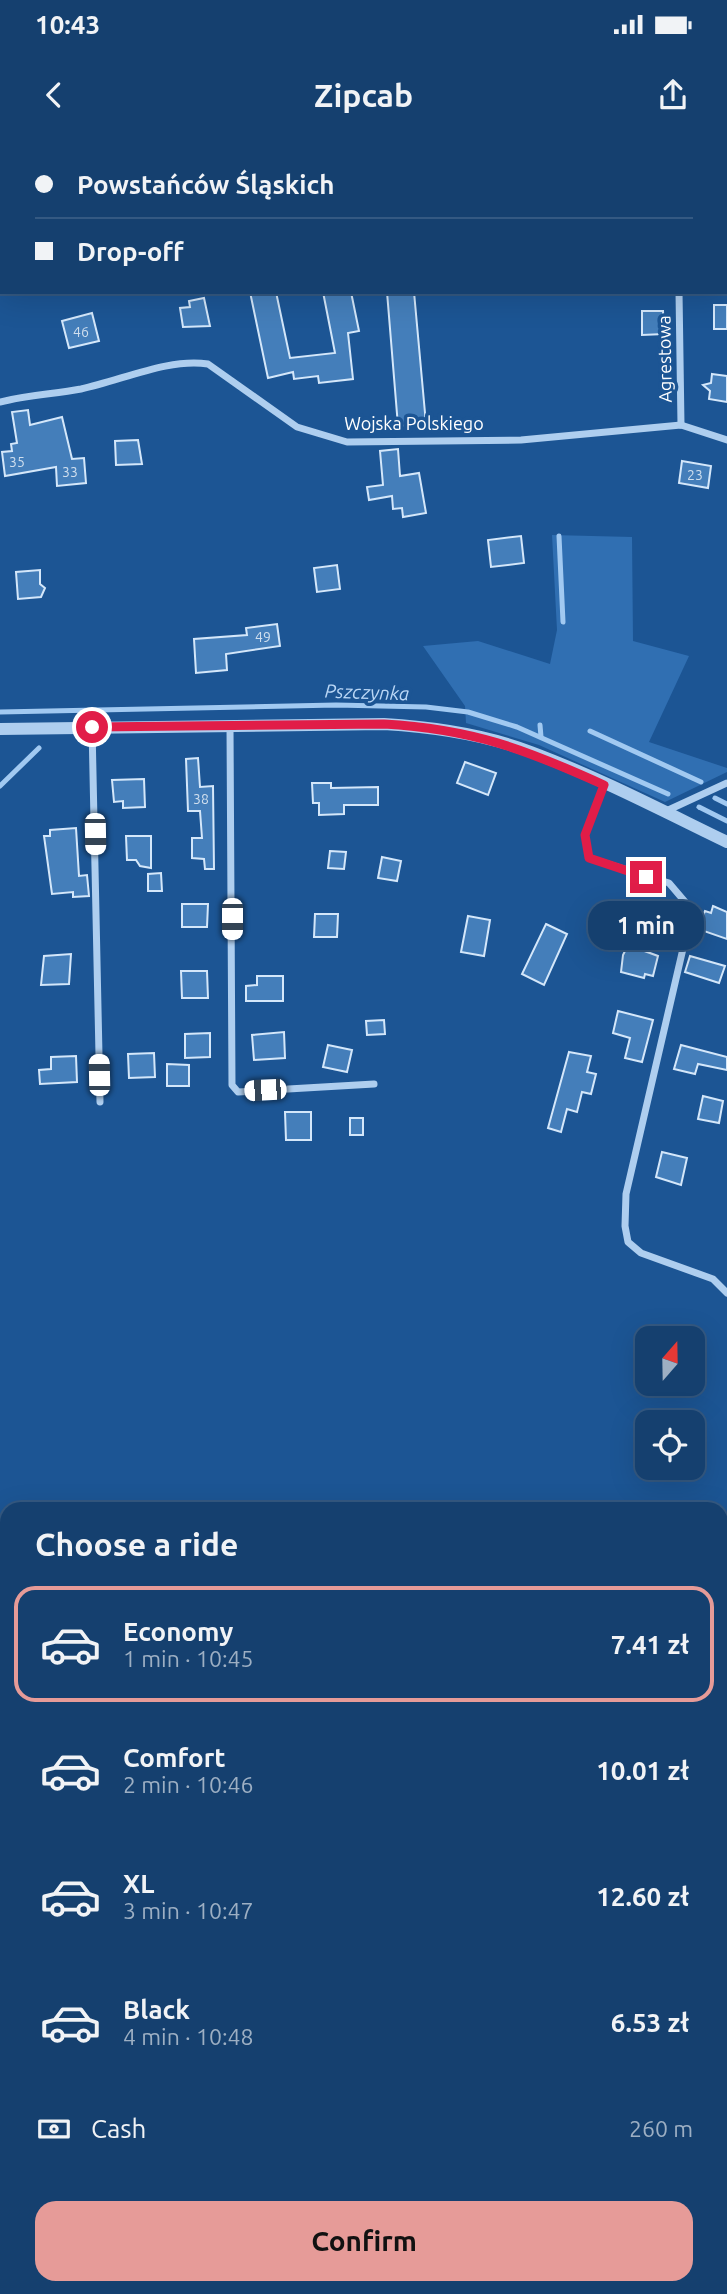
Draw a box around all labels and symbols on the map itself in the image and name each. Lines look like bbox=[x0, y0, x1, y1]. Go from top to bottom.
street label: Agrestowa bbox=[653, 315, 675, 403]
house number: 46 bbox=[73, 324, 89, 340]
street label: Wojska Polskiego bbox=[344, 413, 484, 433]
house number: 35 bbox=[9, 454, 25, 470]
house number: 33 bbox=[62, 464, 78, 480]
house number: 23 bbox=[687, 467, 703, 483]
house number: 49 bbox=[255, 629, 271, 645]
water label: Pszczynka bbox=[324, 680, 410, 704]
route start bbox=[76, 711, 108, 743]
house number: 38 bbox=[193, 791, 209, 807]
car bbox=[85, 813, 106, 855]
route end bbox=[630, 861, 662, 893]
car bbox=[222, 898, 243, 940]
callout: 1 min bbox=[588, 902, 704, 950]
car bbox=[89, 1054, 110, 1096]
car bbox=[244, 1078, 287, 1102]
north arrow bbox=[635, 1326, 705, 1396]

